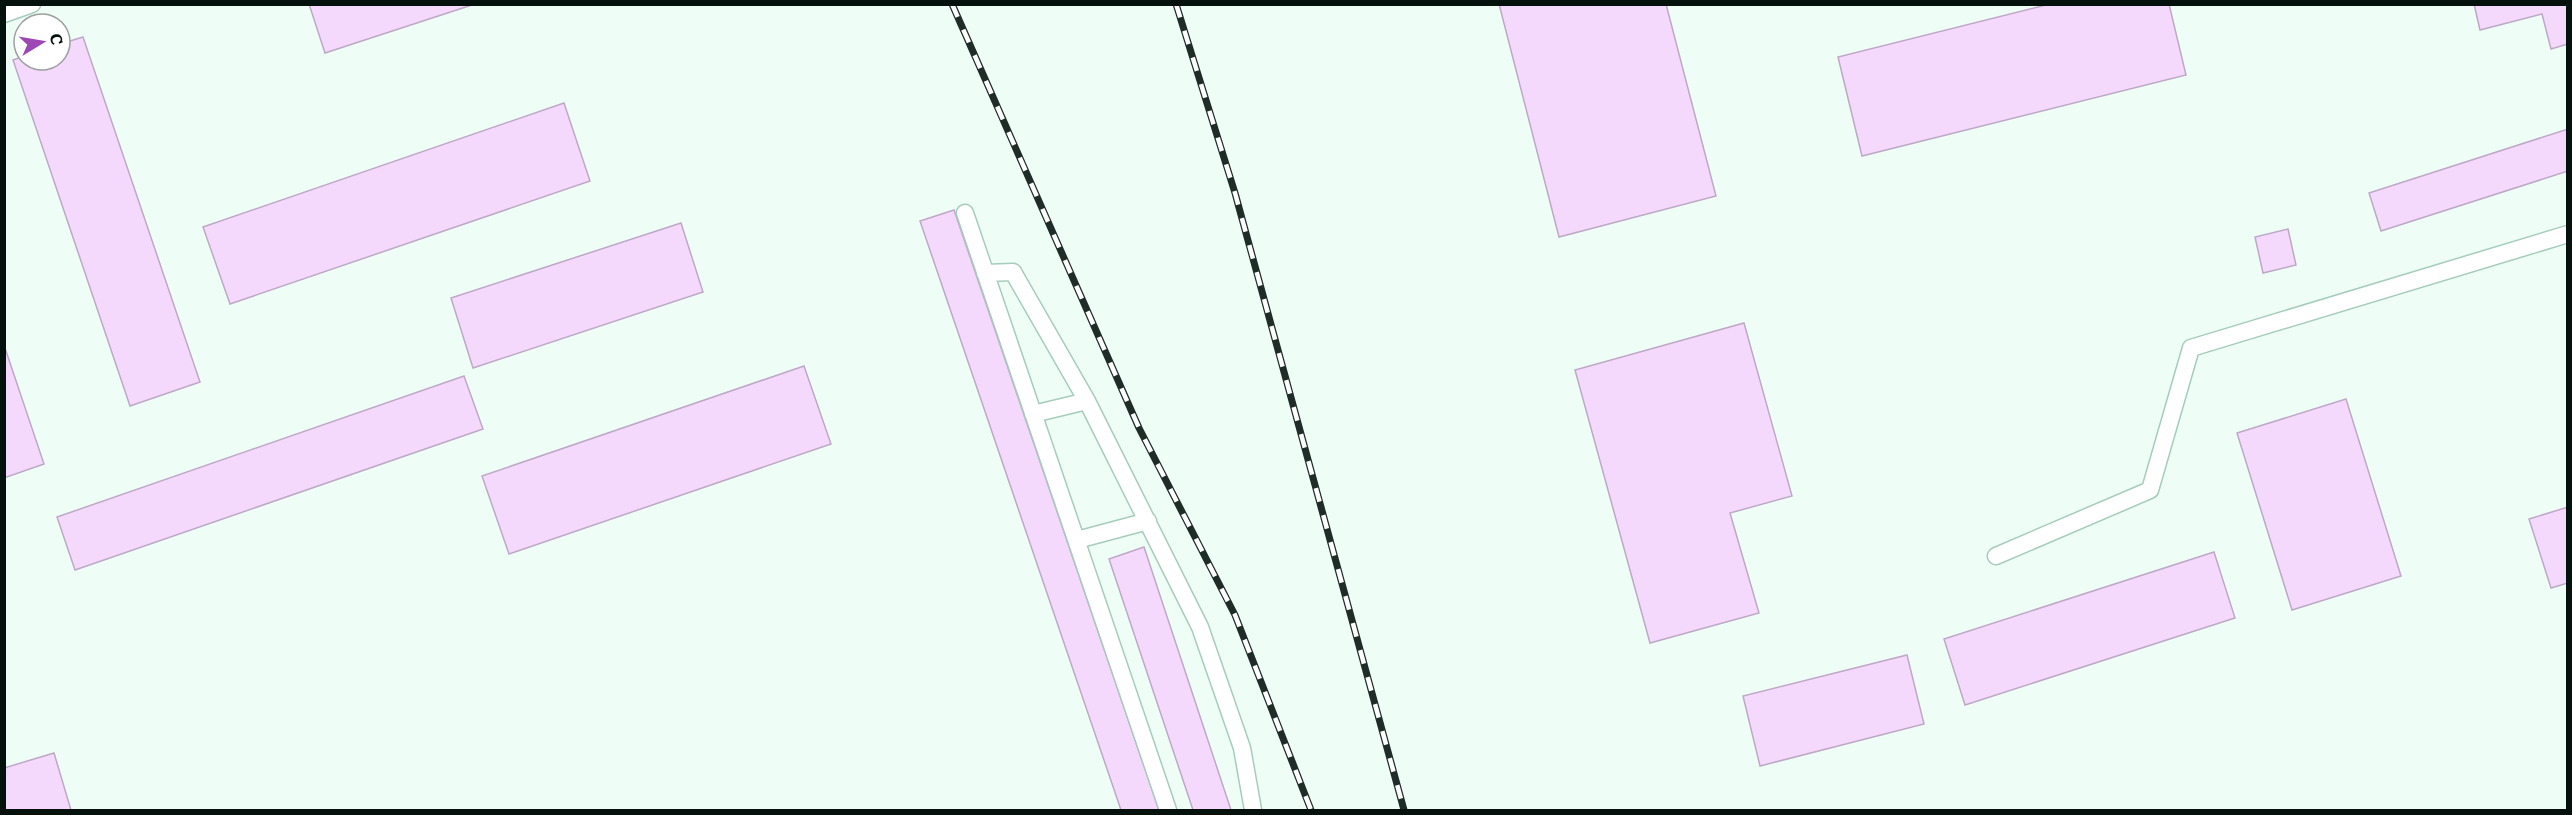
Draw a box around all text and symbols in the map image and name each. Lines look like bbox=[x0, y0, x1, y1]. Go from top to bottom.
north arrow bbox=[12, 12, 72, 72]
text: С bbox=[45, 31, 71, 47]

